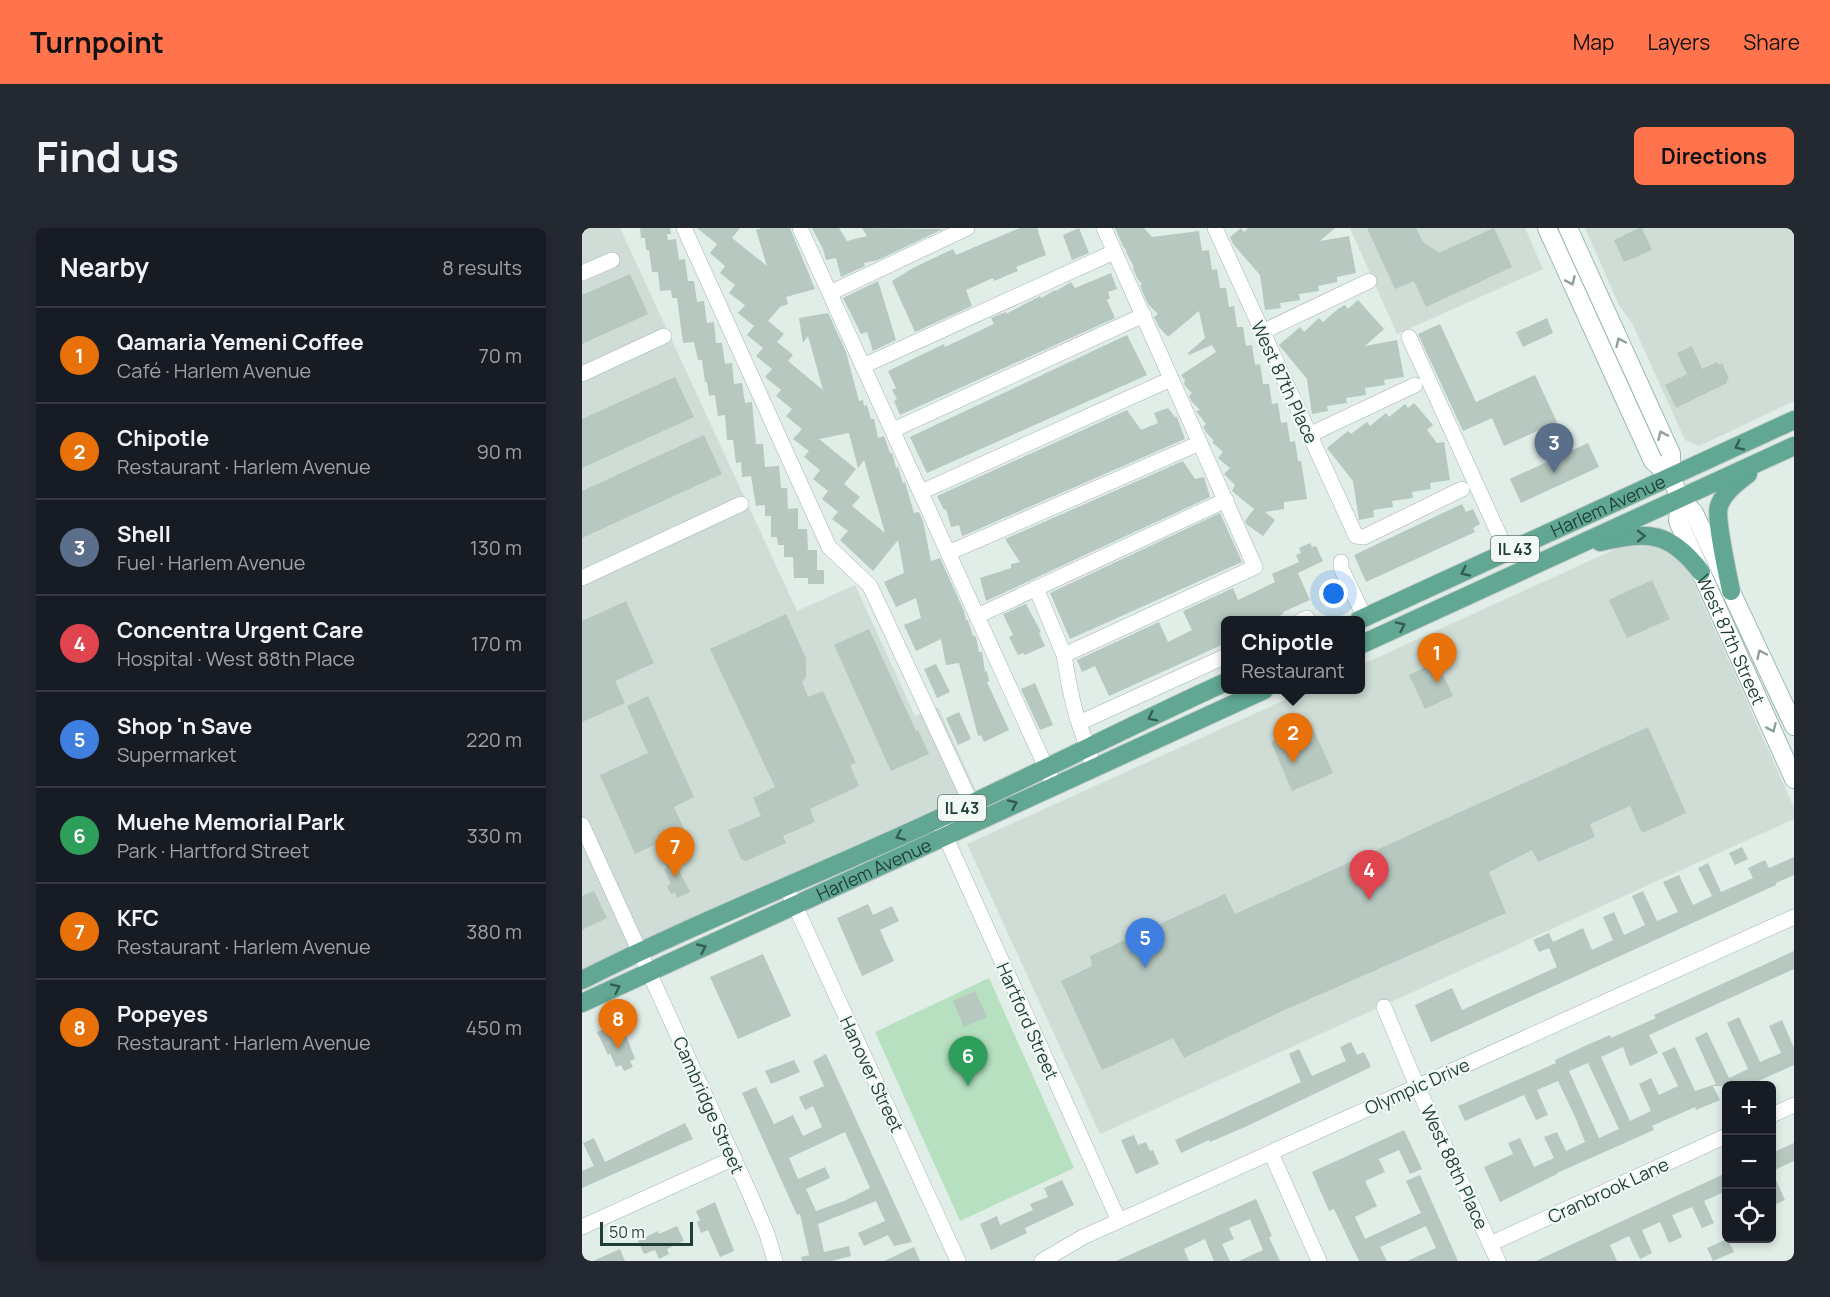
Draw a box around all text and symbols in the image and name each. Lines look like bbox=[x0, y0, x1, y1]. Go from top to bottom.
text: Turnpoint bbox=[30, 23, 164, 61]
text: Map bbox=[1573, 28, 1614, 56]
text: Layers bbox=[1647, 28, 1710, 56]
text: Share bbox=[1743, 28, 1800, 56]
text: Find us bbox=[36, 127, 179, 185]
button: Directions bbox=[1634, 127, 1794, 185]
text: Nearby bbox=[60, 249, 149, 285]
text: 8 results bbox=[442, 254, 522, 281]
one-way arrow bbox=[1564, 275, 1576, 286]
street label: West 87th Place bbox=[1246, 317, 1324, 447]
text: Qamaria Yemeni Coffee bbox=[117, 327, 364, 357]
one-way arrow bbox=[1615, 338, 1627, 349]
text: 1 bbox=[75, 342, 84, 369]
text: 70 m bbox=[479, 342, 522, 369]
text: Café · Harlem Avenue bbox=[117, 357, 311, 384]
text: Chipotle bbox=[117, 423, 209, 453]
pin: 3 bbox=[1534, 424, 1574, 473]
one-way arrow bbox=[1658, 431, 1670, 442]
text: 2 bbox=[74, 438, 85, 465]
text: 90 m bbox=[476, 438, 522, 465]
one-way arrow bbox=[1734, 438, 1745, 450]
text: Restaurant · Harlem Avenue bbox=[117, 453, 371, 480]
street label: Harlem Avenue bbox=[1547, 469, 1669, 542]
text: Shell bbox=[117, 519, 171, 549]
one-way arrow bbox=[1637, 530, 1646, 543]
text: 3 bbox=[74, 534, 85, 561]
text: 130 m bbox=[470, 534, 522, 561]
road number: IL 43 bbox=[1491, 536, 1539, 562]
text: Fuel · Harlem Avenue bbox=[117, 549, 305, 576]
one-way arrow bbox=[1460, 564, 1471, 576]
street label: West 87th Street bbox=[1692, 570, 1771, 708]
your location bbox=[1319, 579, 1348, 608]
text: Concentra Urgent Care bbox=[117, 615, 364, 645]
popup bbox=[1221, 616, 1365, 694]
one-way arrow bbox=[1394, 622, 1405, 634]
text: Chipotle bbox=[1241, 627, 1333, 657]
text: 4 bbox=[73, 630, 86, 657]
text: 170 m bbox=[471, 630, 522, 657]
pin: 1 bbox=[1418, 634, 1456, 683]
text: Hospital · West 88th Place bbox=[117, 645, 355, 672]
one-way arrow bbox=[1756, 649, 1768, 660]
text: Restaurant bbox=[1241, 657, 1345, 684]
one-way arrow bbox=[1148, 709, 1159, 721]
text: Shop 'n Save bbox=[117, 711, 252, 741]
pin: 2 bbox=[1274, 714, 1312, 763]
one-way arrow bbox=[1764, 722, 1776, 733]
text: 5 bbox=[74, 726, 85, 753]
text: 220 m bbox=[466, 726, 522, 753]
text: Supermarket bbox=[117, 741, 237, 768]
road number: IL 43 bbox=[938, 795, 986, 821]
one-way arrow bbox=[1006, 800, 1017, 812]
text: Muehe Memorial Park bbox=[117, 807, 344, 837]
text: 6 bbox=[73, 822, 86, 849]
text: 330 m bbox=[467, 822, 522, 849]
pin: 7 bbox=[656, 828, 694, 877]
one-way arrow bbox=[896, 829, 907, 841]
street label: Harlem Avenue bbox=[812, 832, 935, 906]
text: Park · Hartford Street bbox=[117, 837, 310, 864]
pin: 4 bbox=[1350, 850, 1388, 900]
text: KFC bbox=[117, 903, 159, 933]
text: 7 bbox=[74, 918, 85, 945]
text: 380 m bbox=[466, 918, 522, 945]
pin: 5 bbox=[1126, 918, 1164, 968]
text: Restaurant · Harlem Avenue bbox=[117, 933, 371, 960]
one-way arrow bbox=[696, 943, 707, 955]
street label: Hartford Street bbox=[991, 959, 1065, 1083]
one-way arrow bbox=[609, 983, 620, 995]
text: Popeyes bbox=[117, 999, 208, 1029]
pin: 8 bbox=[598, 1000, 638, 1049]
street label: Hanover Street bbox=[835, 1012, 909, 1136]
text: 8 bbox=[73, 1014, 86, 1041]
text: 450 m bbox=[466, 1014, 522, 1041]
text: Restaurant · Harlem Avenue bbox=[117, 1029, 371, 1056]
street label: Cambridge Street bbox=[668, 1033, 750, 1177]
pin: 6 bbox=[948, 1036, 988, 1086]
street label: Olympic Drive bbox=[1361, 1052, 1473, 1120]
map controls bbox=[1722, 1081, 1776, 1243]
button: + bbox=[1722, 1081, 1776, 1135]
street label: West 88th Place bbox=[1416, 1101, 1494, 1233]
button: − bbox=[1722, 1135, 1776, 1189]
street label: Cranbrook Lane bbox=[1544, 1151, 1672, 1229]
button: locate bbox=[1722, 1189, 1776, 1243]
scale bar bbox=[600, 1219, 693, 1246]
text: 50 m bbox=[609, 1221, 645, 1243]

